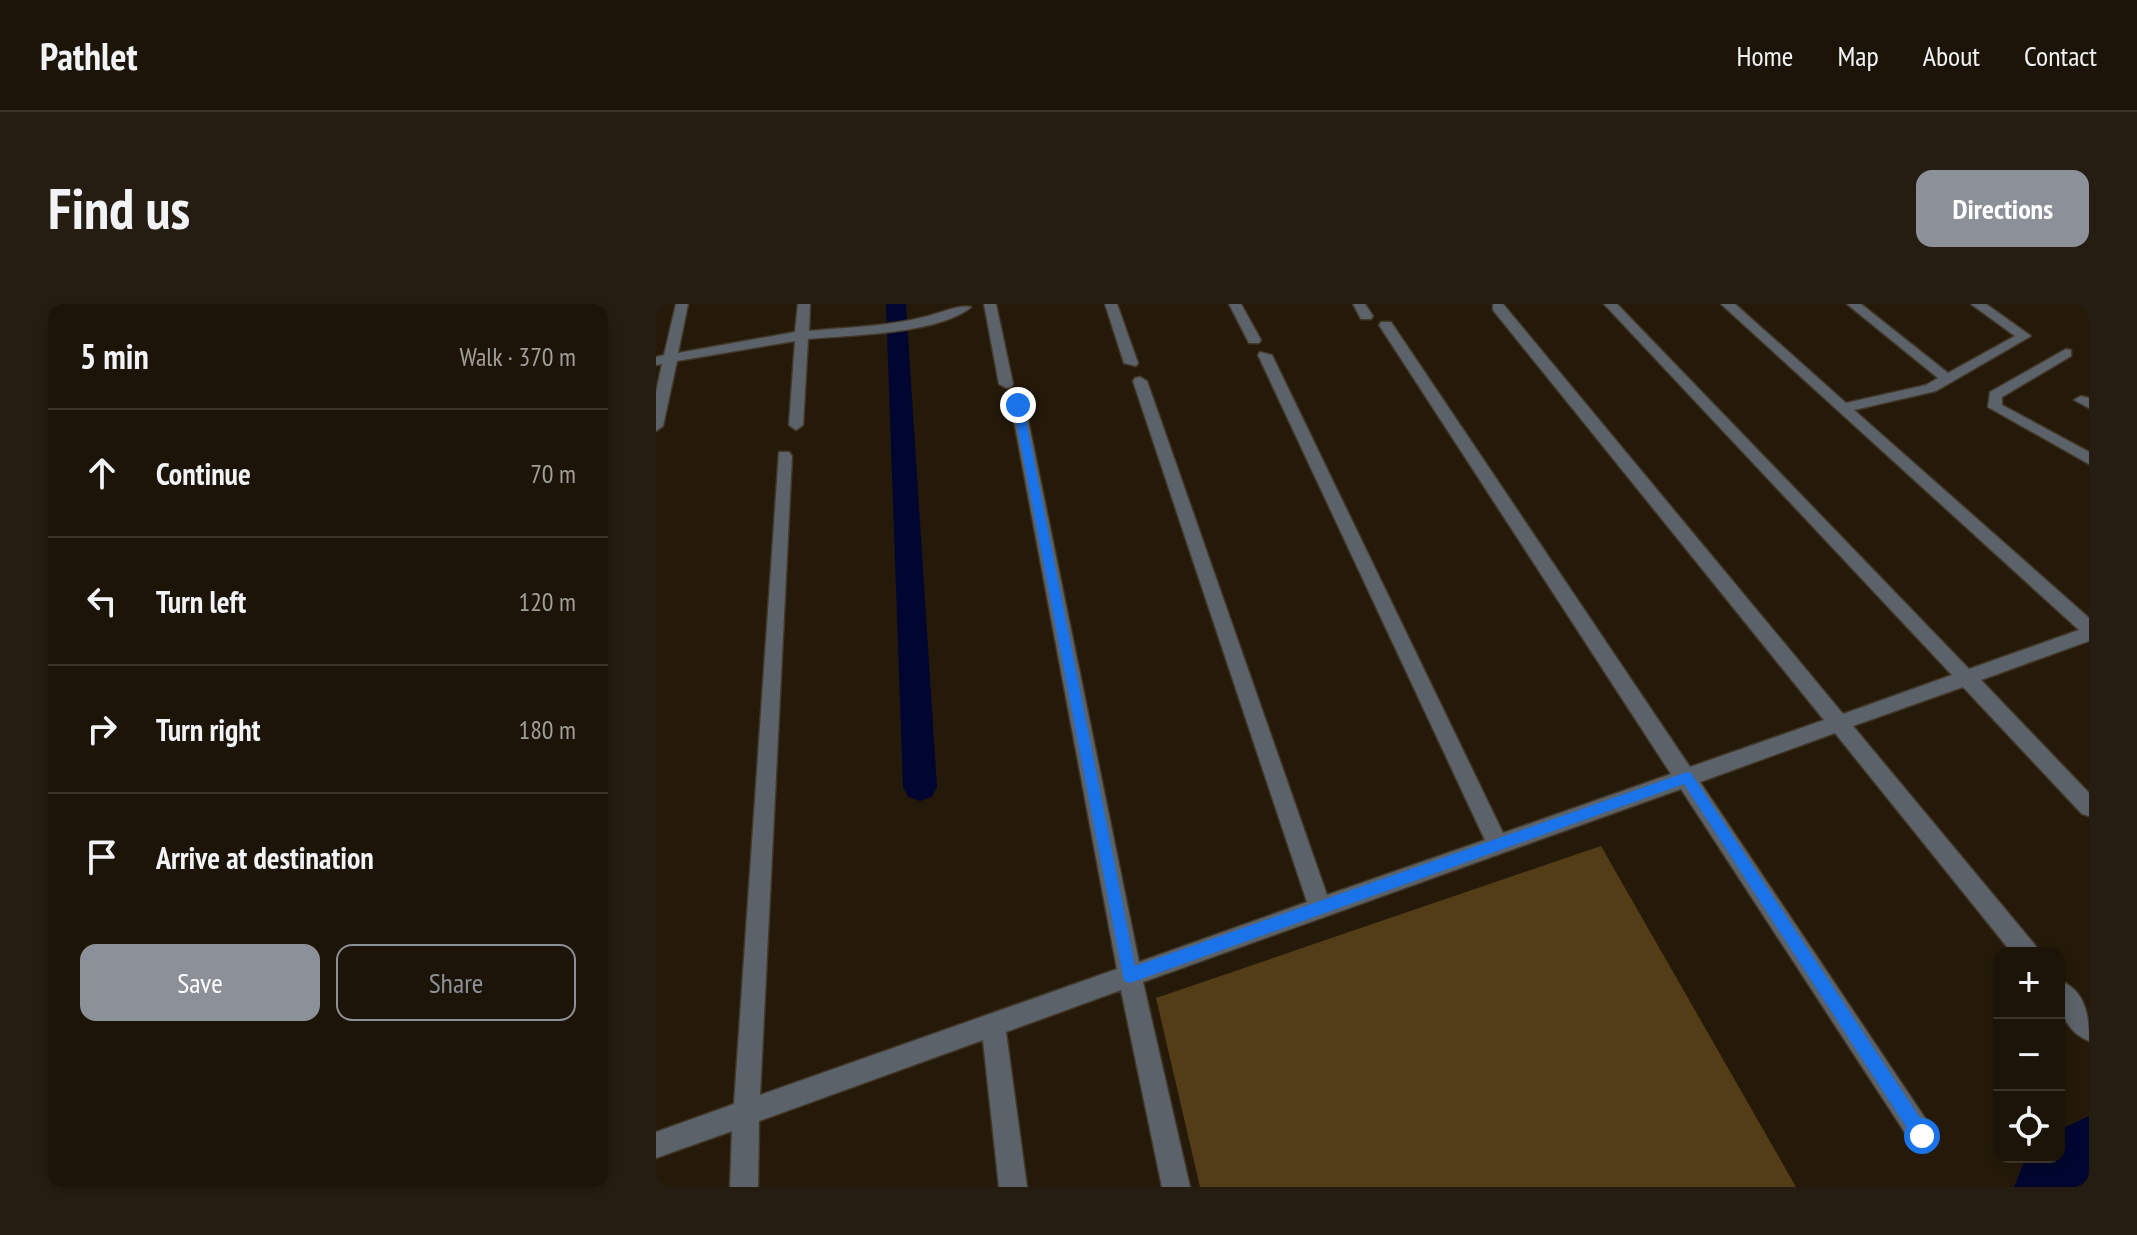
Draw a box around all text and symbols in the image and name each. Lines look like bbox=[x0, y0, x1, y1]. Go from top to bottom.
text: Pathlet bbox=[40, 31, 138, 80]
text: Home bbox=[1737, 37, 1793, 74]
text: Map bbox=[1837, 37, 1879, 74]
text: About bbox=[1923, 37, 1980, 74]
text: Contact bbox=[2024, 37, 2097, 74]
button: Directions bbox=[1916, 170, 2089, 247]
text: Find us bbox=[48, 172, 190, 244]
text: 5 min bbox=[80, 334, 149, 378]
text: Walk · 370 m bbox=[459, 340, 576, 373]
route end bbox=[1000, 387, 1036, 423]
icon: ahead bbox=[80, 451, 124, 495]
text: Continue bbox=[156, 454, 251, 493]
text: 70 m bbox=[530, 457, 576, 490]
icon: left bbox=[80, 579, 124, 623]
text: Turn left bbox=[156, 582, 246, 621]
text: 120 m bbox=[518, 585, 576, 618]
icon: right bbox=[80, 707, 124, 751]
text: Turn right bbox=[156, 710, 260, 749]
text: 180 m bbox=[518, 713, 576, 746]
icon: arrive bbox=[80, 835, 124, 879]
text: Arrive at destination bbox=[156, 838, 374, 877]
button: Save bbox=[80, 944, 320, 1021]
button: Share bbox=[336, 944, 576, 1021]
map controls bbox=[1993, 947, 2065, 1163]
button: + bbox=[1993, 947, 2065, 1019]
button: − bbox=[1993, 1019, 2065, 1091]
button: locate bbox=[1993, 1091, 2065, 1163]
route start bbox=[1904, 1118, 1940, 1154]

